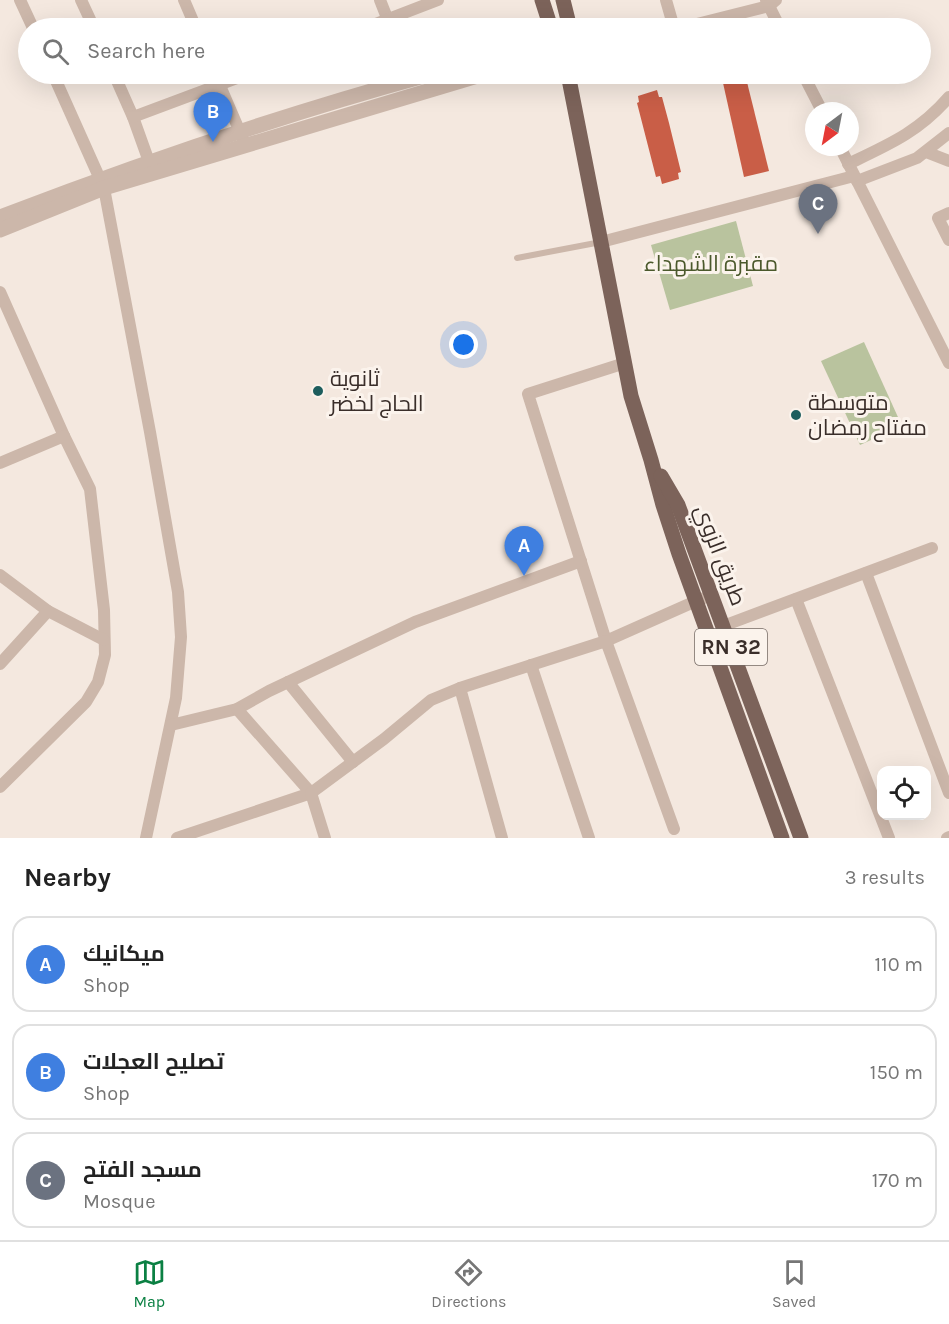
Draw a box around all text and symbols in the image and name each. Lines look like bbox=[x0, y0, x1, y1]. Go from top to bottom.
search box bbox=[18, 18, 931, 84]
icon: search bbox=[39, 35, 72, 68]
text: Search here bbox=[87, 38, 205, 64]
pin: B bbox=[194, 92, 232, 142]
north arrow bbox=[805, 102, 859, 156]
pin: C bbox=[798, 184, 838, 234]
park label: مقبرة الشهداء bbox=[644, 251, 778, 277]
your location bbox=[449, 330, 478, 359]
place label: ثانوية الحاج لخضر bbox=[328, 366, 424, 418]
marker: ثانوية الحاج لخضر bbox=[311, 384, 325, 398]
place label: متوسطة مفتاح رمضان bbox=[808, 390, 927, 442]
marker: متوسطة مفتاح رمضان bbox=[789, 408, 803, 422]
street label: طريق الزوي bbox=[686, 501, 751, 610]
pin: A bbox=[504, 526, 544, 576]
road number: RN 32 bbox=[695, 629, 767, 665]
map controls bbox=[877, 766, 931, 820]
button: locate bbox=[877, 766, 931, 820]
text: Nearby bbox=[24, 862, 111, 893]
text: 3 results bbox=[845, 866, 925, 889]
text: ميكانيك bbox=[83, 941, 165, 967]
text: A bbox=[39, 953, 52, 976]
text: 110 m bbox=[874, 953, 923, 976]
text: Shop bbox=[83, 974, 130, 997]
text: تصليح العجلات bbox=[83, 1049, 224, 1075]
text: B bbox=[39, 1061, 52, 1084]
text: 150 m bbox=[870, 1061, 923, 1084]
text: Shop bbox=[83, 1082, 130, 1105]
text: مسجد الفتح bbox=[83, 1157, 202, 1183]
text: C bbox=[39, 1169, 52, 1192]
text: 170 m bbox=[872, 1169, 923, 1192]
text: Mosque bbox=[83, 1190, 155, 1213]
tab: Map bbox=[133, 1256, 166, 1311]
tab: Directions bbox=[431, 1256, 506, 1311]
tab: Saved bbox=[772, 1256, 816, 1311]

